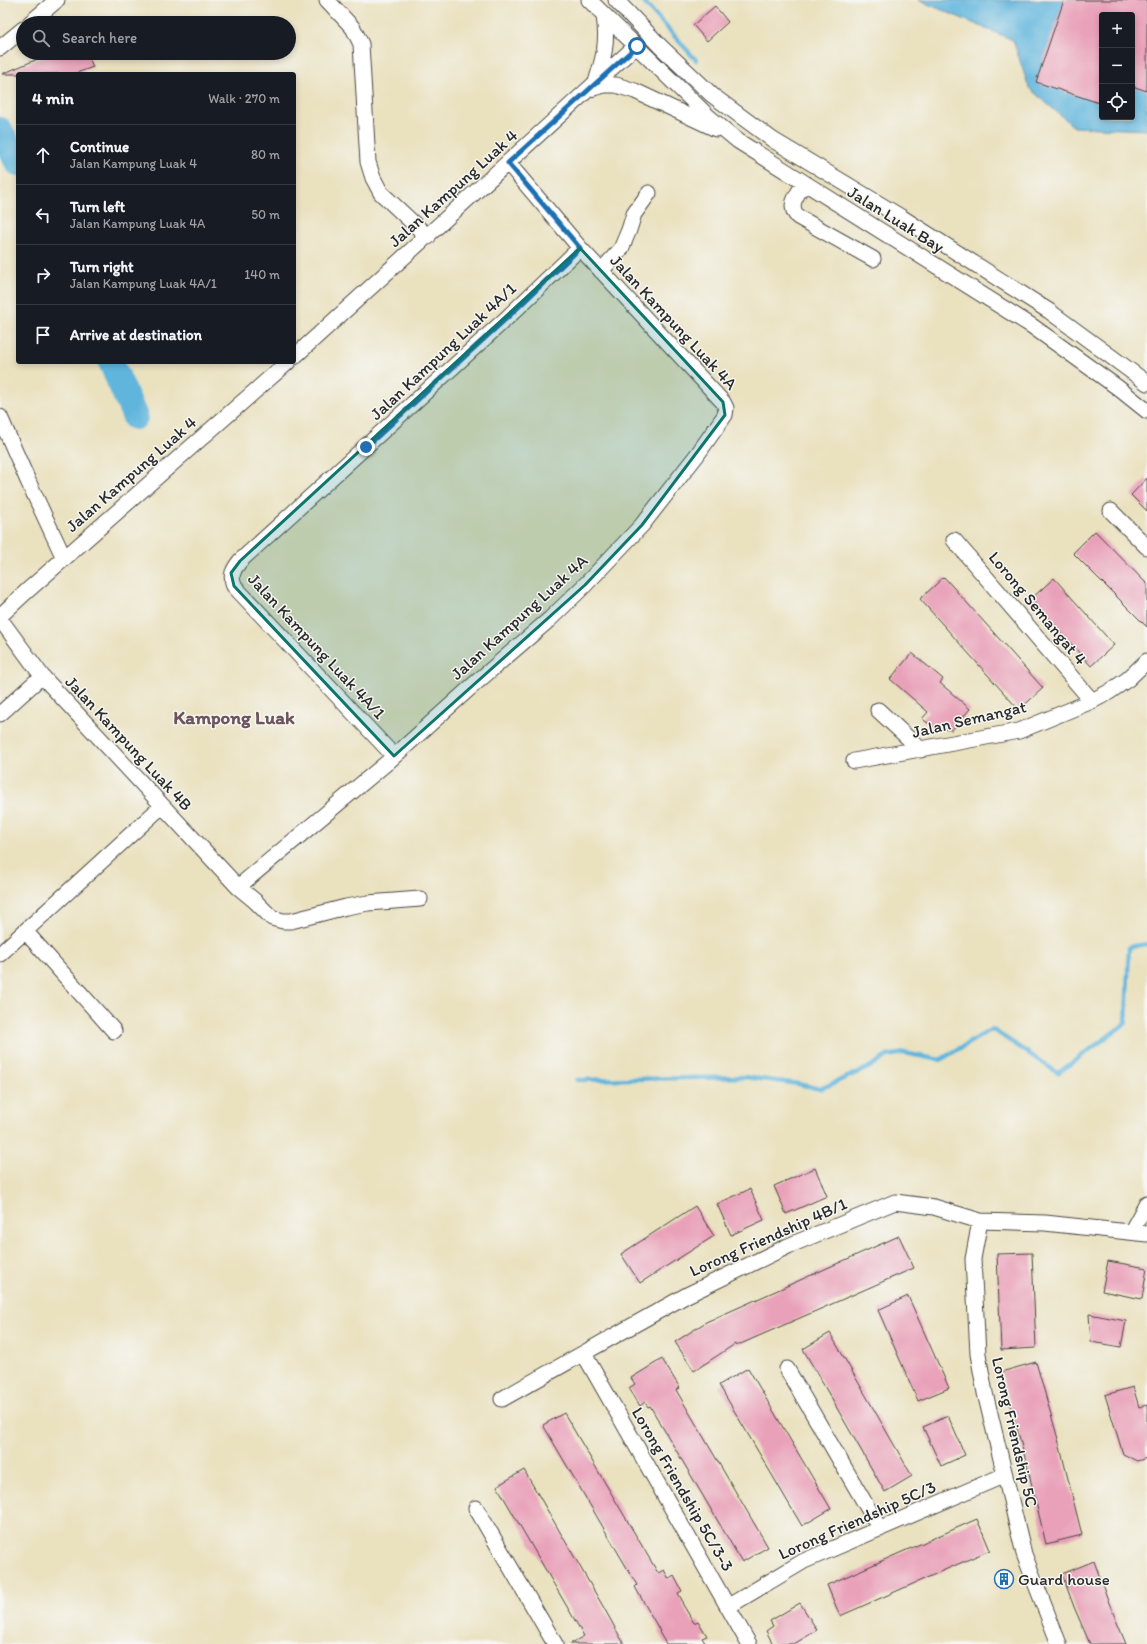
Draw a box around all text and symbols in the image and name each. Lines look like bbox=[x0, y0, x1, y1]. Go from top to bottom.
map controls bbox=[1099, 12, 1135, 120]
button: + bbox=[1099, 12, 1135, 48]
search box bbox=[16, 16, 296, 60]
icon: search bbox=[30, 27, 52, 49]
text: Search here bbox=[62, 29, 137, 47]
route start bbox=[628, 37, 646, 55]
button: − bbox=[1099, 48, 1135, 84]
button: locate bbox=[1099, 84, 1135, 120]
text: 4 min bbox=[32, 88, 74, 108]
text: Walk · 270 m bbox=[208, 91, 280, 106]
street label: Jalan Kampung Luak 4 bbox=[385, 125, 521, 251]
text: Continue bbox=[70, 138, 129, 156]
icon: ahead bbox=[32, 144, 54, 166]
text: 80 m bbox=[251, 147, 280, 162]
text: Jalan Kampung Luak 4 bbox=[70, 156, 197, 171]
street label: Jalan Luak Bay bbox=[844, 181, 948, 257]
text: Turn left bbox=[70, 198, 125, 216]
icon: left bbox=[32, 204, 54, 226]
text: 50 m bbox=[251, 207, 280, 222]
text: Jalan Kampung Luak 4A bbox=[70, 216, 205, 231]
street label: Jalan Kampung Luak 4A bbox=[606, 250, 742, 394]
text: Turn right bbox=[70, 258, 134, 276]
icon: right bbox=[32, 264, 54, 286]
text: 140 m bbox=[244, 267, 280, 282]
text: Jalan Kampung Luak 4A/1 bbox=[70, 276, 217, 291]
street label: Jalan Kampung Luak 4A/1 bbox=[366, 278, 520, 424]
icon: arrive bbox=[32, 324, 54, 346]
text: Arrive at destination bbox=[70, 326, 202, 344]
street label: Jalan Kampung Luak 4 bbox=[62, 412, 200, 536]
route end bbox=[357, 438, 375, 456]
street label: Lorong Semangat 4 bbox=[985, 547, 1091, 669]
street label: Jalan Kampung Luak 4A bbox=[447, 550, 592, 684]
street label: Jalan Kampung Luak 4A/1 bbox=[244, 569, 390, 723]
street label: Jalan Kampung Luak 4B bbox=[61, 671, 197, 815]
street label: Jalan Semangat bbox=[910, 696, 1028, 742]
district label: Kampong Luak bbox=[173, 706, 295, 729]
street label: Lorong Friendship 4B/1 bbox=[686, 1193, 850, 1281]
street label: Lorong Friendship 5C bbox=[988, 1355, 1042, 1509]
street label: Lorong Friendship 5C/3-3 bbox=[628, 1403, 738, 1575]
street label: Lorong Friendship 5C/3 bbox=[775, 1476, 939, 1564]
building icon: Guard house bbox=[993, 1568, 1015, 1590]
place label: Guard house bbox=[1018, 1569, 1110, 1589]

